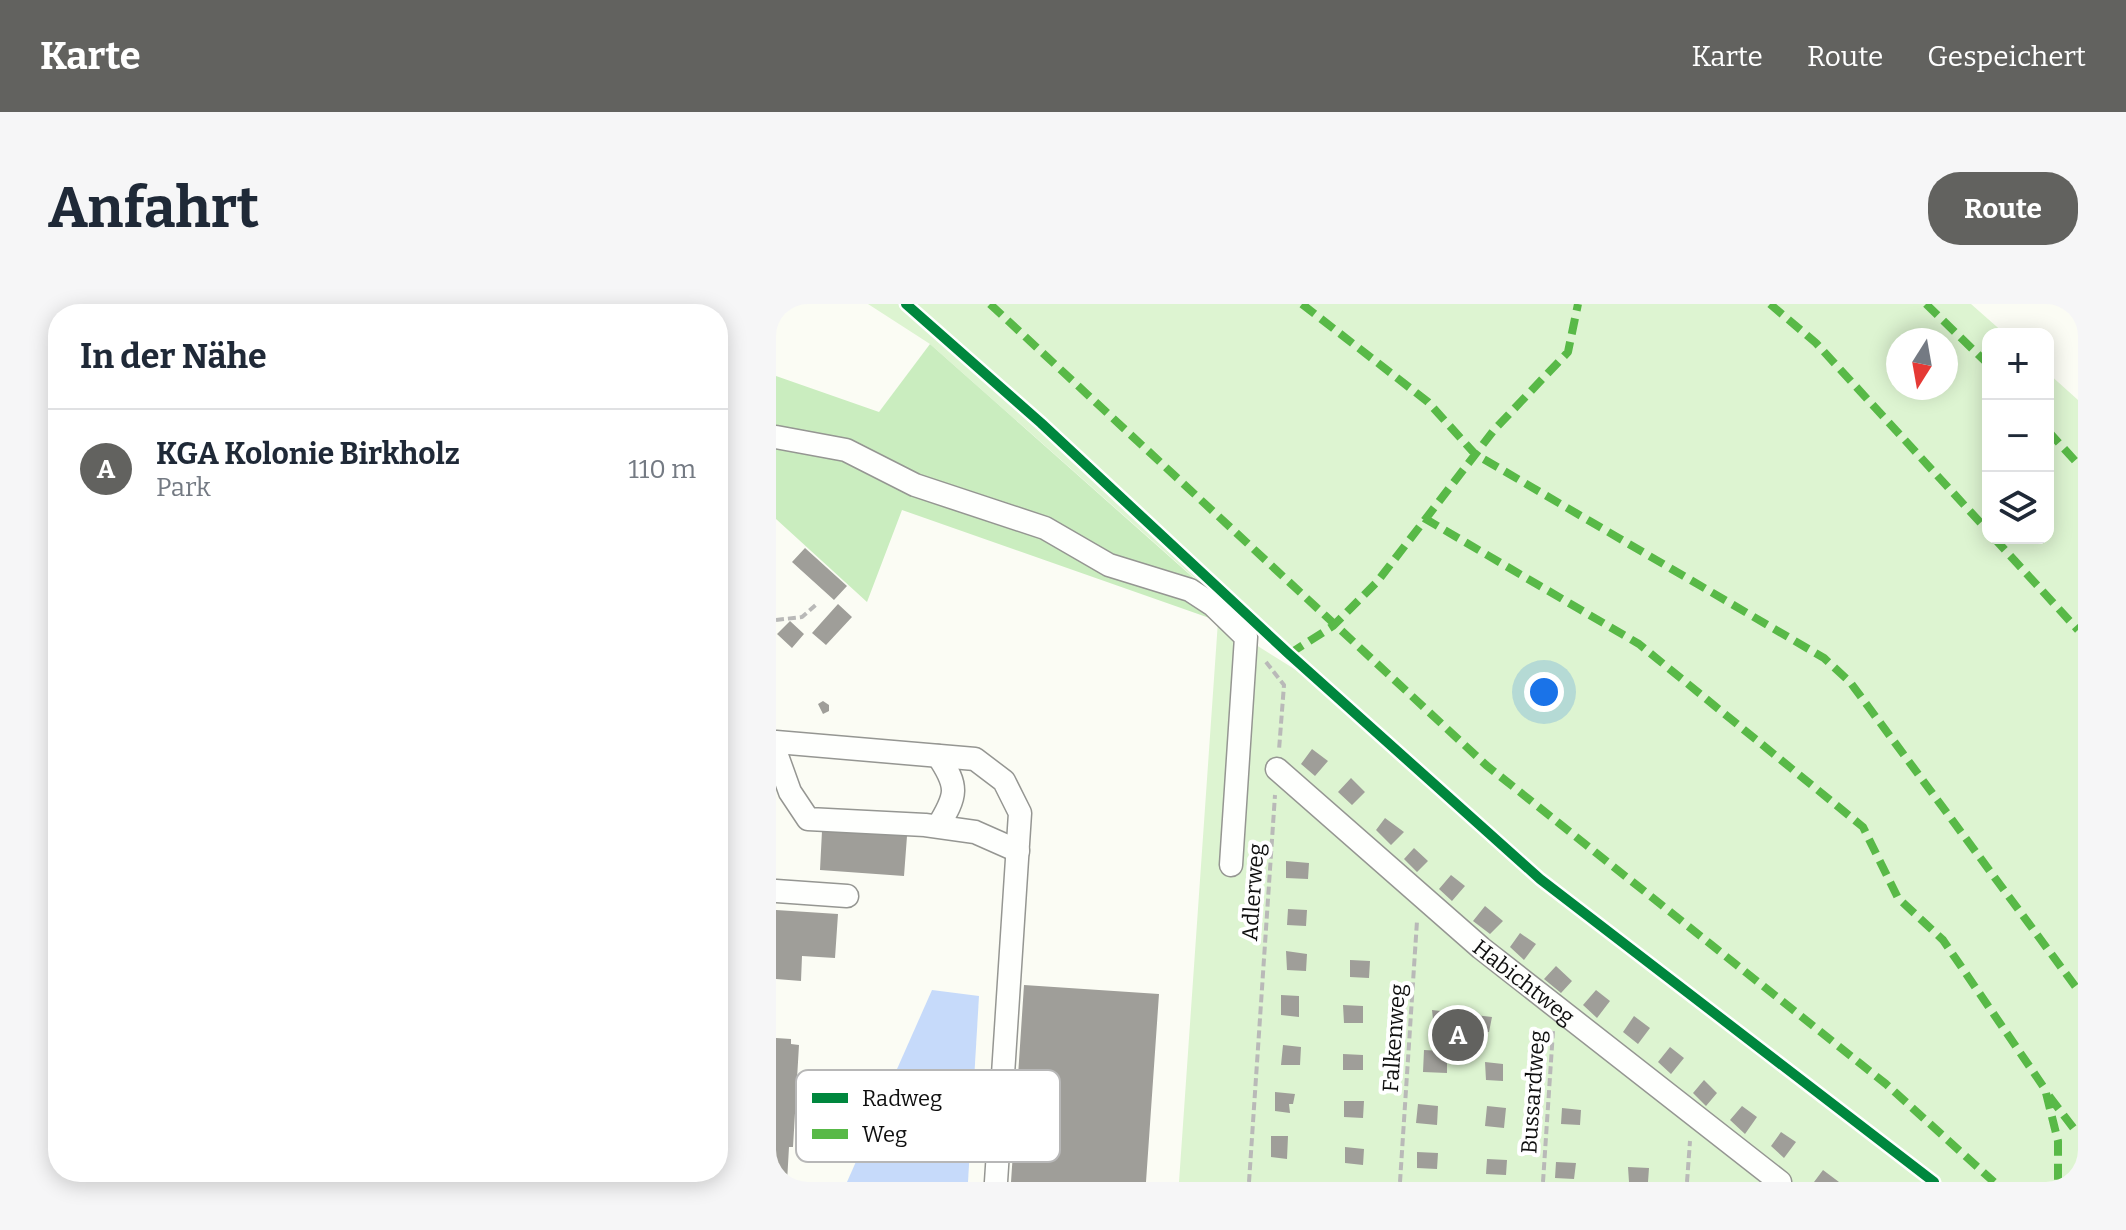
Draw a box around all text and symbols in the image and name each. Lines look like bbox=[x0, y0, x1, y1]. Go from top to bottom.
text: Karte bbox=[40, 33, 141, 79]
text: Karte bbox=[1692, 40, 1763, 73]
text: Route bbox=[1807, 40, 1883, 73]
text: Gespeichert bbox=[1927, 40, 2086, 73]
button: Route bbox=[1928, 172, 2078, 245]
text: Anfahrt bbox=[48, 175, 259, 242]
north arrow bbox=[1886, 328, 1958, 400]
map controls bbox=[1982, 328, 2054, 544]
button: + bbox=[1982, 328, 2054, 400]
text: In der Nähe bbox=[80, 336, 267, 377]
button: − bbox=[1982, 400, 2054, 472]
text: KGA Kolonie Birkholz bbox=[156, 436, 460, 472]
text: A bbox=[97, 454, 115, 485]
text: 110 m bbox=[628, 454, 696, 485]
text: Park bbox=[156, 472, 211, 503]
button: layers bbox=[1982, 472, 2054, 544]
your location bbox=[1524, 672, 1564, 712]
street label: Adlerweg bbox=[1236, 842, 1270, 942]
street label: Habichtweg bbox=[1467, 933, 1581, 1030]
street label: Falkenweg bbox=[1377, 983, 1411, 1093]
pin: A bbox=[1432, 1005, 1484, 1065]
street label: Bussardweg bbox=[1515, 1029, 1551, 1155]
legend bbox=[796, 1070, 1060, 1162]
text: Radweg bbox=[862, 1085, 942, 1112]
text: Weg bbox=[862, 1121, 907, 1148]

